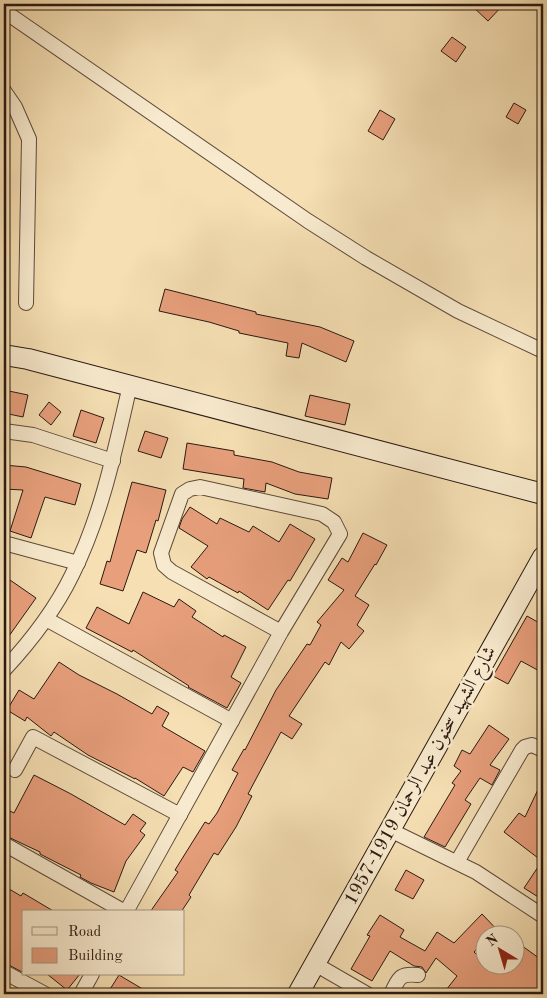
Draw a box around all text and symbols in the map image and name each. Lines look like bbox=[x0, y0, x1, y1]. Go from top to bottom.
street label: شارع الشهيد سحنون عبد الرحمان 1919-1957 bbox=[340, 642, 504, 911]
legend bbox=[22, 910, 185, 976]
text: Road bbox=[68, 925, 102, 940]
north arrow bbox=[474, 926, 524, 976]
text: N bbox=[484, 932, 501, 949]
text: Building bbox=[68, 949, 123, 964]

